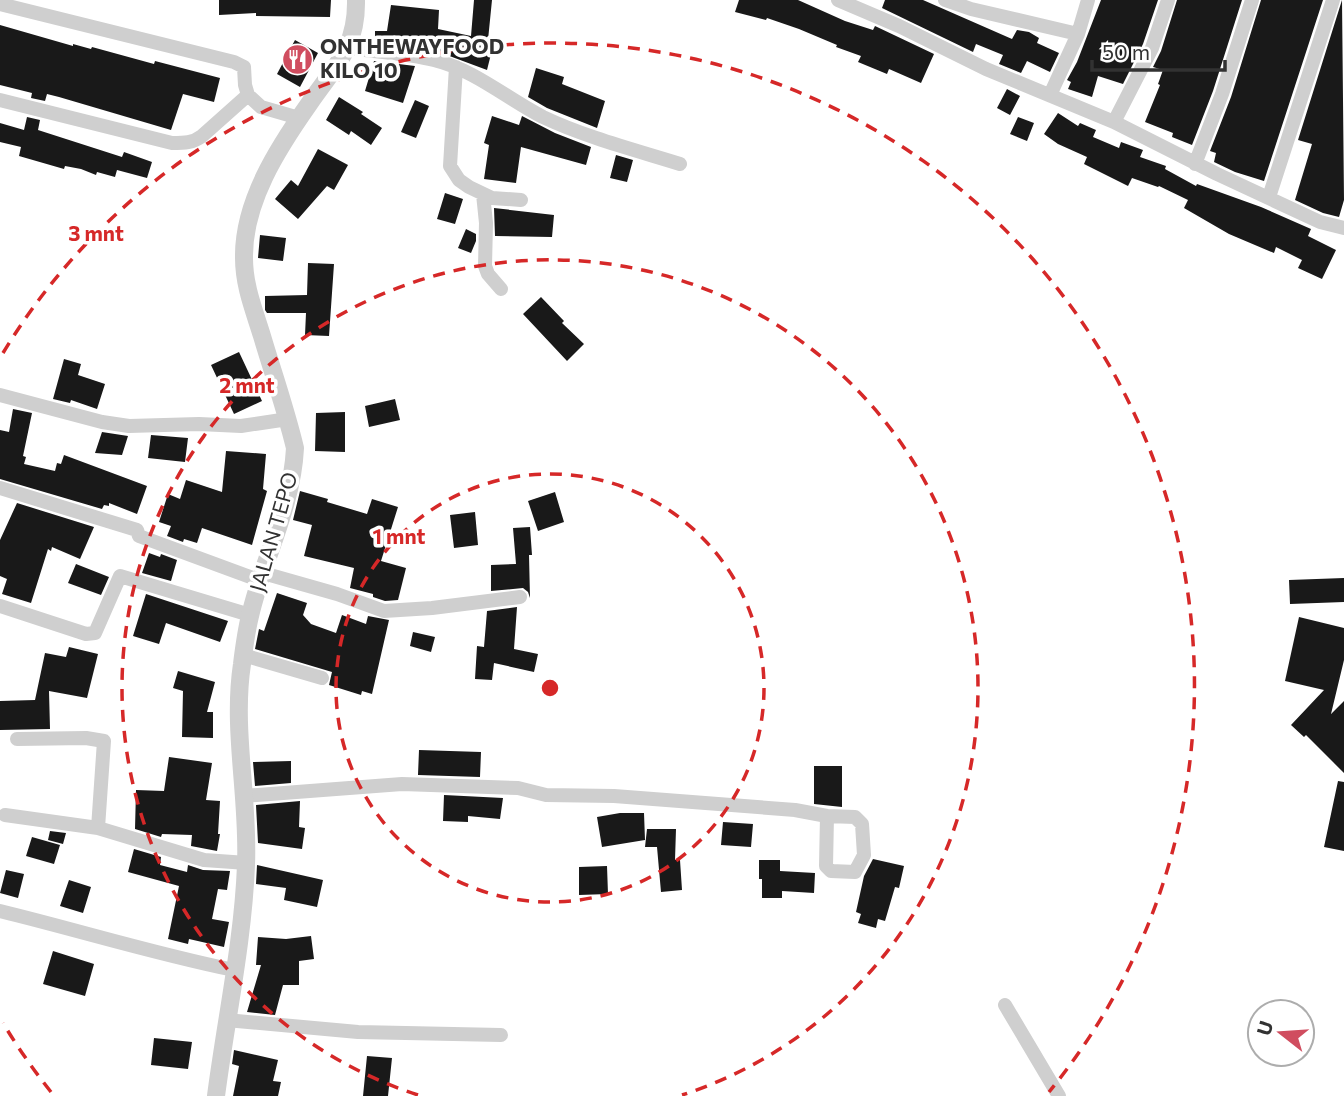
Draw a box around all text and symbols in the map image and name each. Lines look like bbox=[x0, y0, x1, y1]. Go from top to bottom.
scale bar bbox=[1092, 28, 1225, 72]
place label: ONTHEWAYFOOD KILO 10 bbox=[320, 33, 504, 82]
text: 50 m bbox=[1102, 39, 1150, 64]
restaurant icon: ONTHEWAYFOOD KILO 10 bbox=[280, 42, 314, 76]
text: 3 mnt bbox=[68, 220, 124, 245]
text: 2 mnt bbox=[219, 372, 275, 397]
street label: JALAN TEPO bbox=[244, 469, 302, 594]
text: 1 mnt bbox=[373, 523, 426, 548]
centre of rings bbox=[538, 676, 562, 700]
north arrow bbox=[1246, 998, 1316, 1068]
text: U bbox=[1251, 1018, 1277, 1038]

